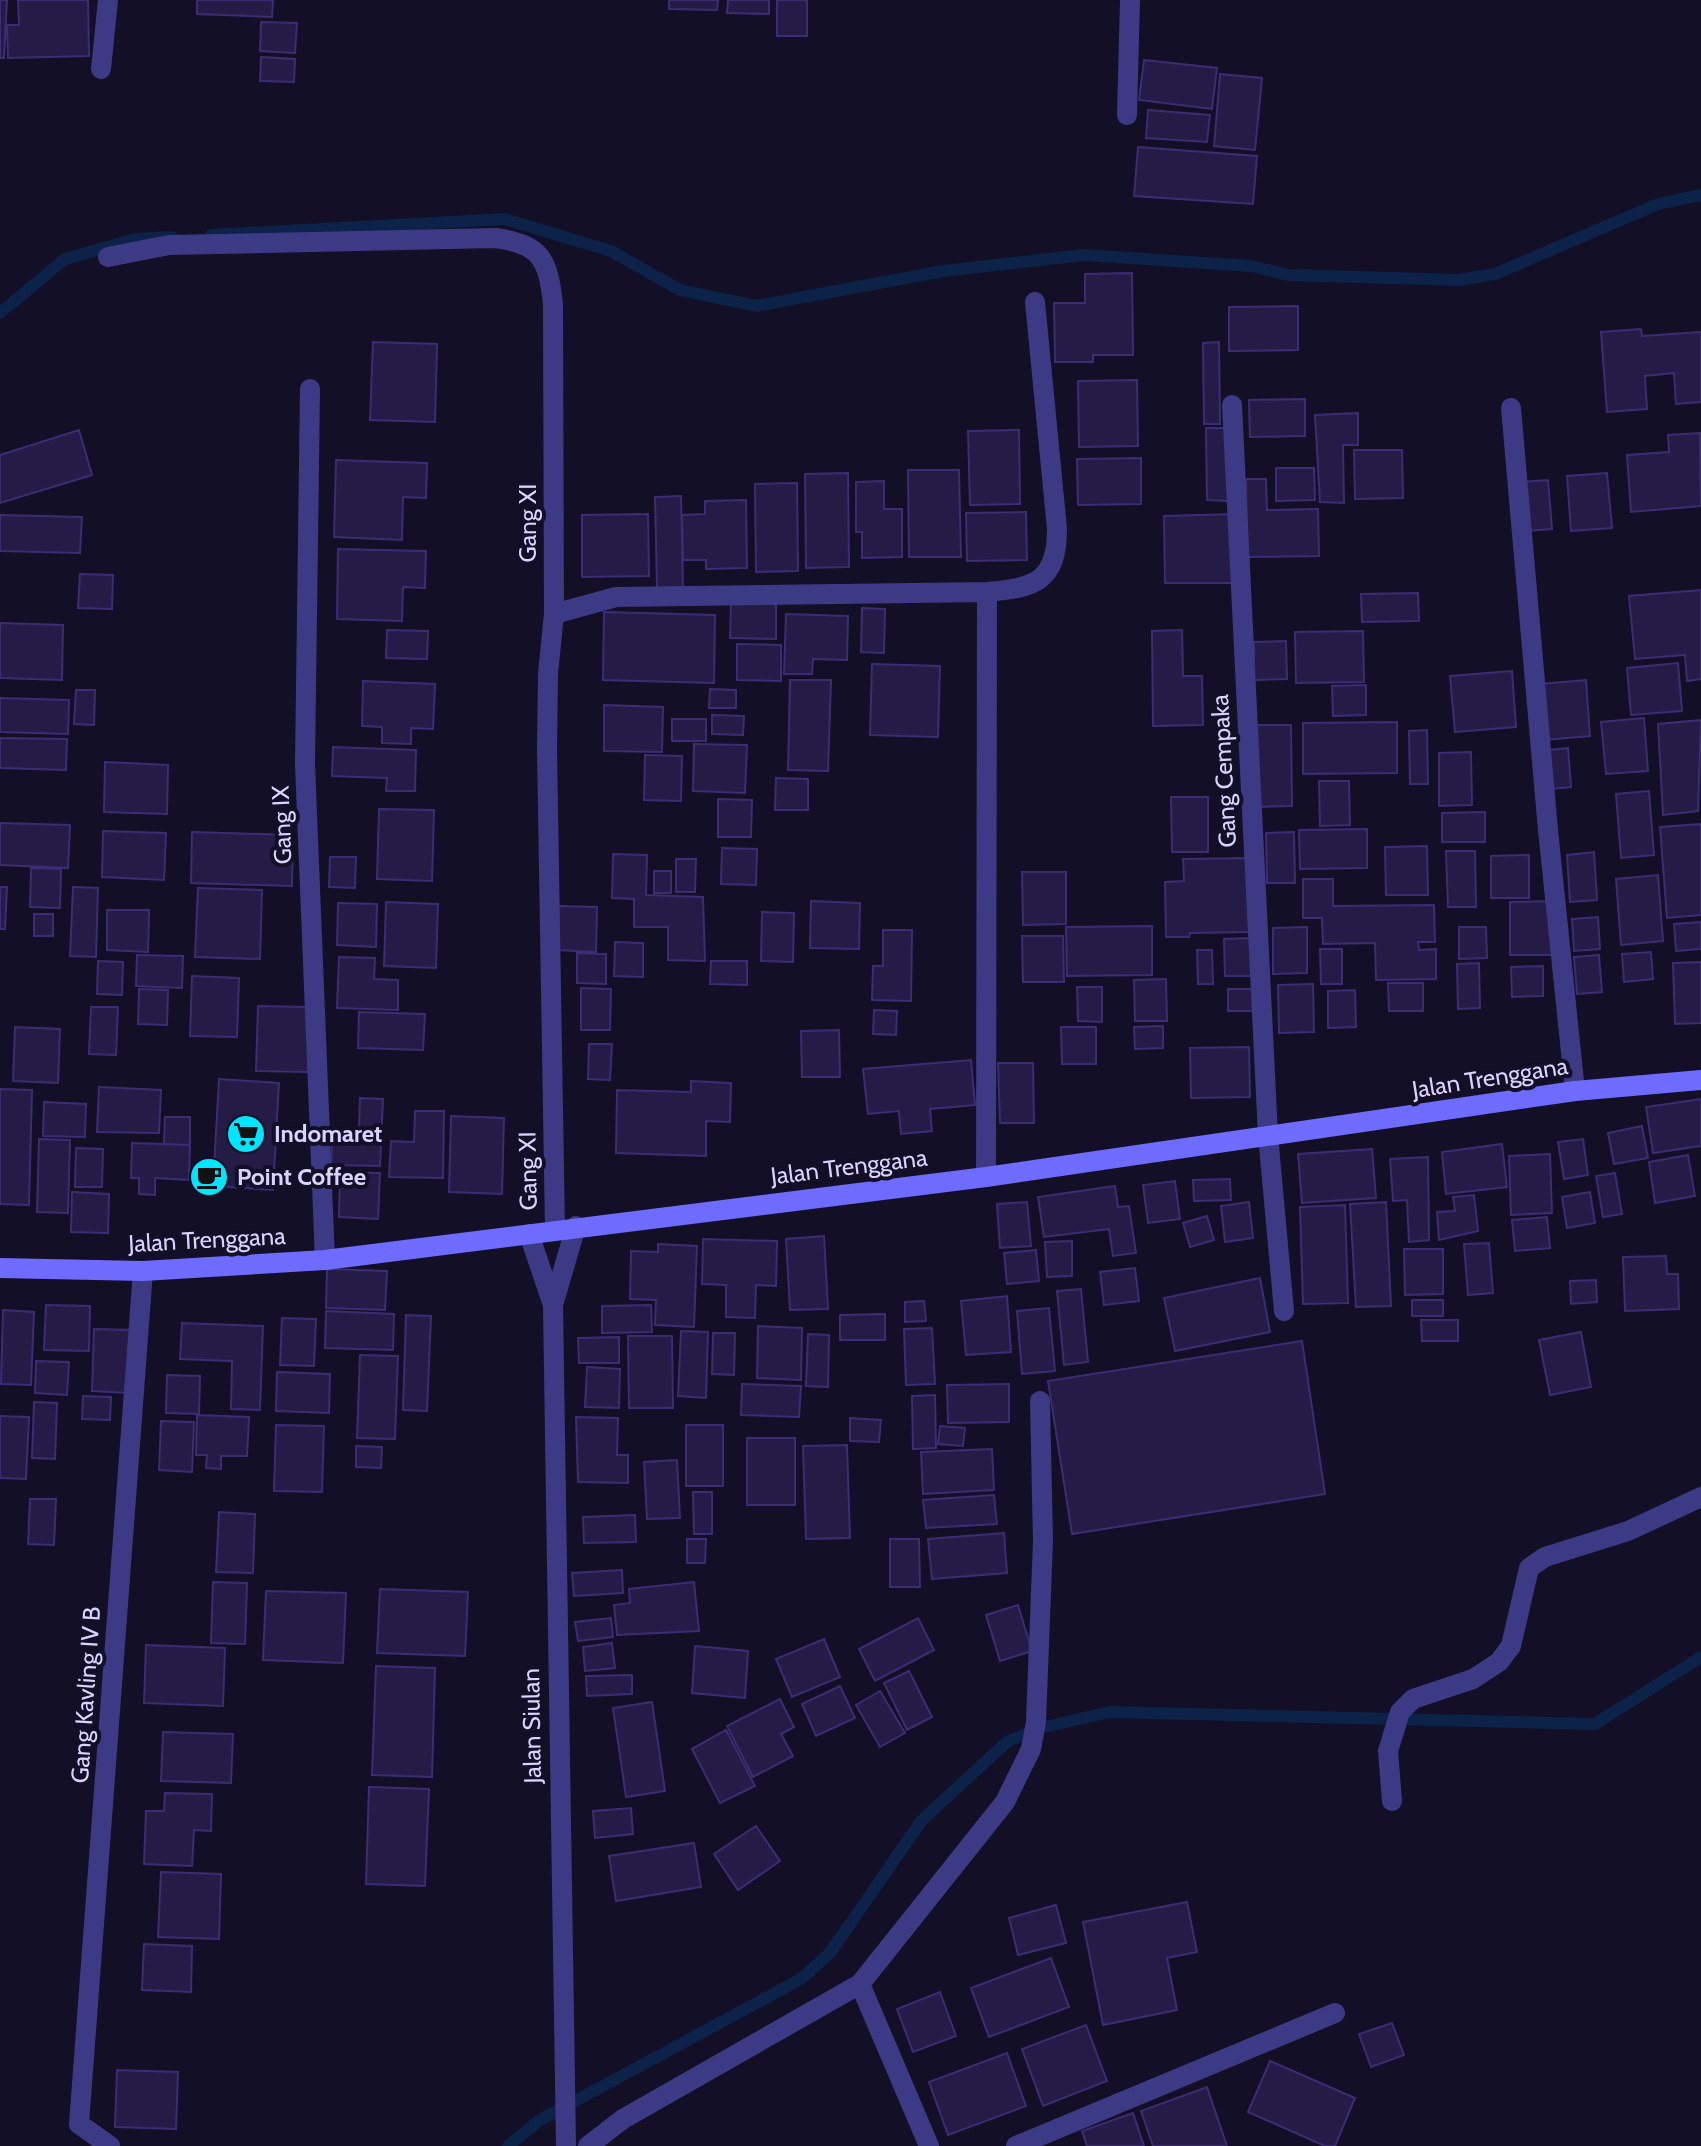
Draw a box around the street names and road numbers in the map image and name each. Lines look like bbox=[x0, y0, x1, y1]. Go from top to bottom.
street label: Gang XI bbox=[513, 484, 542, 562]
street label: Gang Cempaka bbox=[1205, 693, 1242, 848]
street label: Gang IX bbox=[266, 784, 297, 865]
street label: Jalan Trenggana bbox=[1409, 1051, 1570, 1104]
street label: Gang XI bbox=[512, 1131, 543, 1211]
street label: Jalan Trenggana bbox=[768, 1142, 929, 1191]
street label: Jalan Trenggana bbox=[127, 1221, 287, 1258]
street label: Gang Kavling IV B bbox=[65, 1606, 106, 1784]
street label: Jalan Siulan bbox=[516, 1668, 547, 1785]

